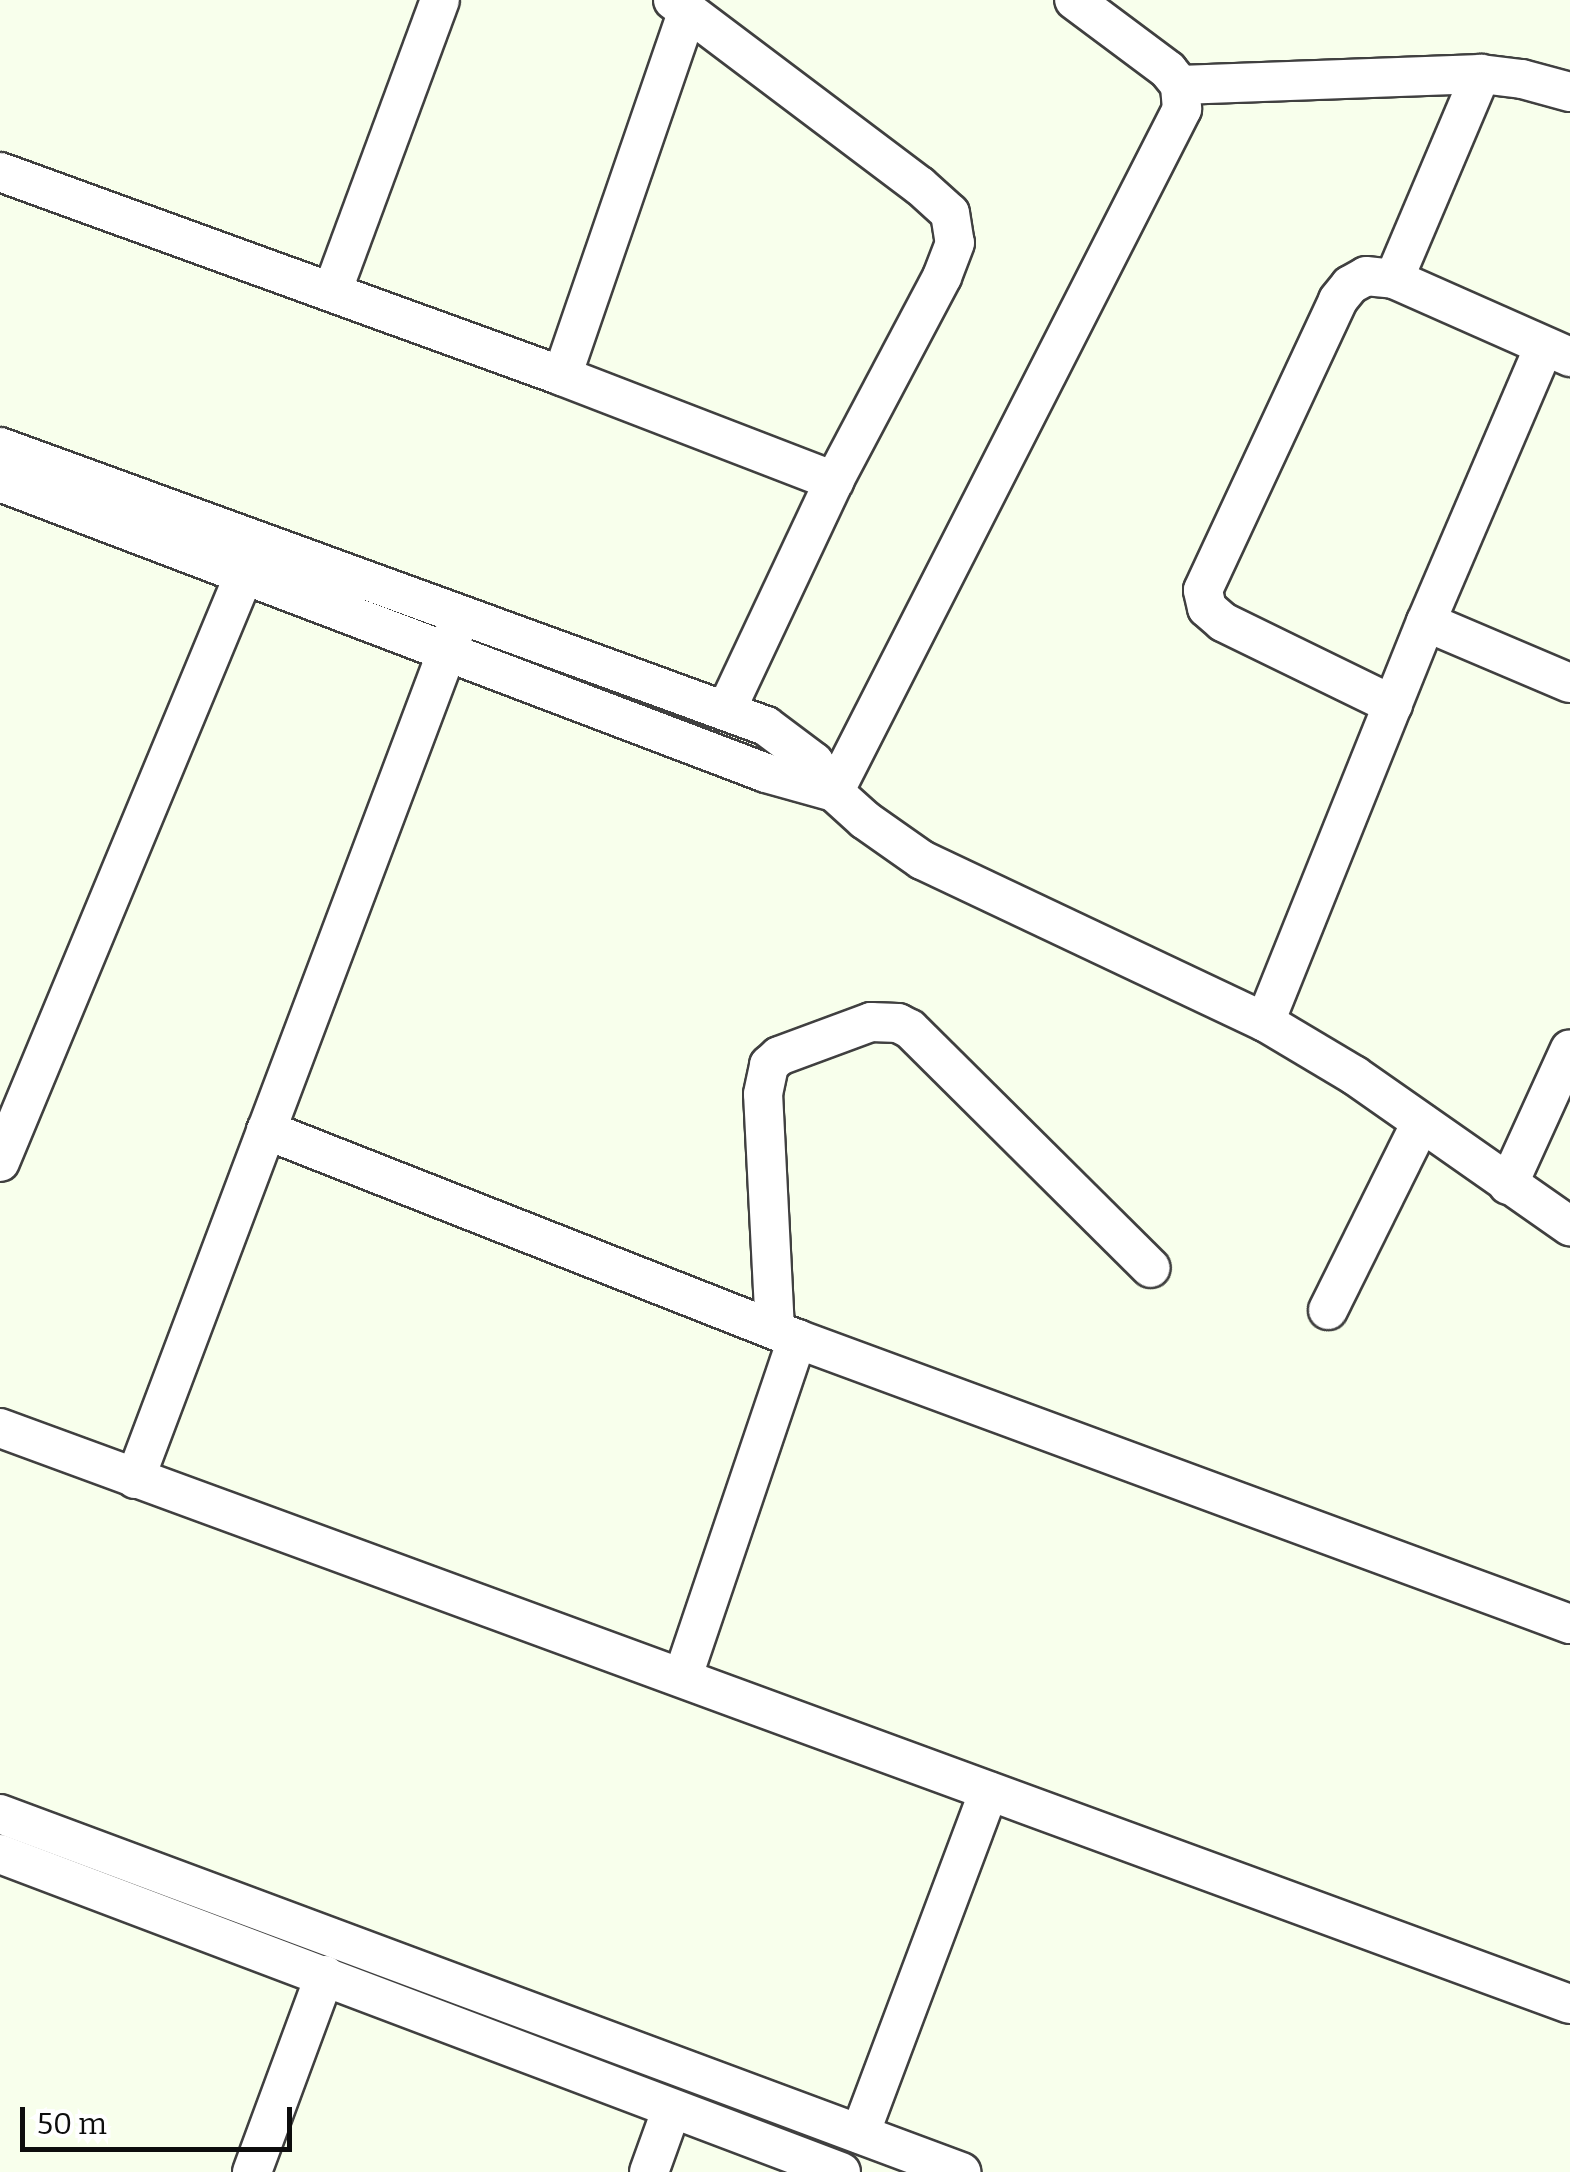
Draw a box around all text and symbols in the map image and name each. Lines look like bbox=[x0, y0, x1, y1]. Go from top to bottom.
scale bar bbox=[25, 2087, 298, 2149]
text: 50 m bbox=[37, 2106, 107, 2142]

